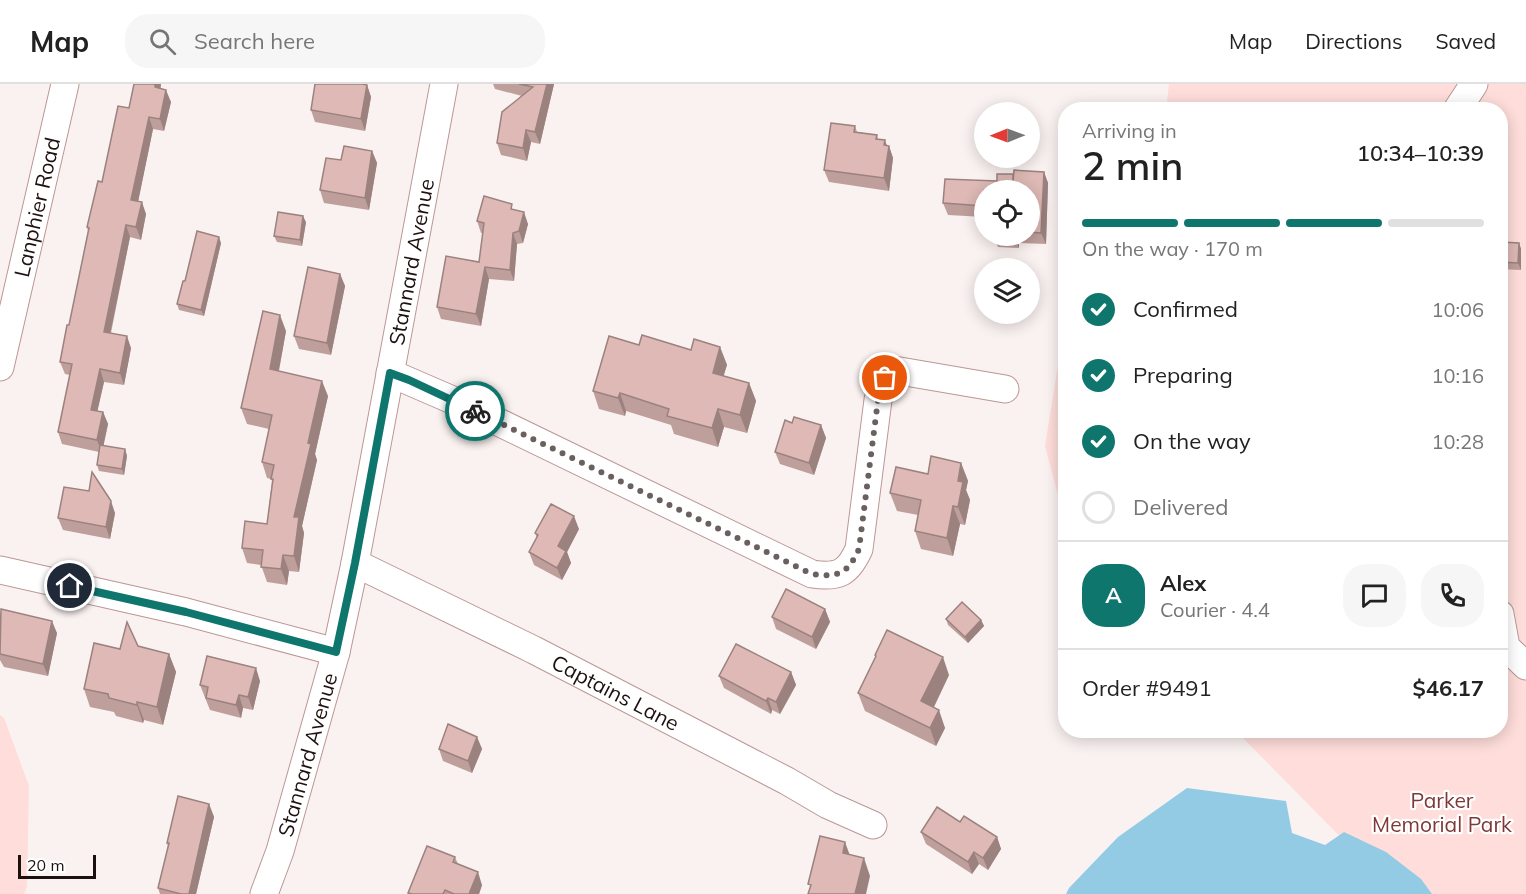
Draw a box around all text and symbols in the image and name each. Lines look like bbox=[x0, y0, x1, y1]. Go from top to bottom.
search box bbox=[125, 14, 545, 68]
text: Map bbox=[30, 24, 89, 59]
icon: search bbox=[146, 25, 179, 58]
text: Search here bbox=[194, 27, 315, 55]
text: Map bbox=[1229, 28, 1272, 54]
text: Directions bbox=[1305, 28, 1402, 54]
text: Saved bbox=[1435, 28, 1496, 54]
north arrow bbox=[974, 102, 1040, 168]
map controls bbox=[974, 102, 1040, 324]
text: Arriving in bbox=[1082, 118, 1177, 143]
street label: Lanphier Road bbox=[8, 135, 65, 279]
text: 10:34–10:39 bbox=[1357, 139, 1484, 167]
text: 2 min bbox=[1082, 141, 1183, 190]
street label: Stannard Avenue bbox=[383, 176, 439, 347]
button: locate bbox=[974, 180, 1040, 246]
text: On the way · 170 m bbox=[1082, 236, 1263, 261]
button: layers bbox=[974, 258, 1040, 324]
icon: check bbox=[1082, 293, 1115, 326]
text: Confirmed bbox=[1133, 295, 1238, 323]
text: 10:06 bbox=[1431, 297, 1484, 322]
pin bbox=[859, 352, 910, 403]
icon: check bbox=[1082, 359, 1115, 392]
icon: bag bbox=[868, 361, 901, 394]
text: Preparing bbox=[1133, 361, 1233, 389]
text: 10:16 bbox=[1431, 363, 1484, 388]
courier bbox=[445, 381, 505, 441]
icon: bike bbox=[459, 395, 492, 428]
icon: check bbox=[1082, 425, 1115, 458]
text: On the way bbox=[1133, 427, 1251, 455]
text: 10:28 bbox=[1431, 429, 1484, 454]
text: Delivered bbox=[1133, 493, 1228, 521]
pin bbox=[44, 560, 95, 611]
button: chat bbox=[1343, 564, 1406, 627]
button: phone bbox=[1421, 564, 1484, 627]
icon: home bbox=[53, 569, 86, 602]
text: Alex bbox=[1160, 569, 1206, 597]
text: A bbox=[1105, 581, 1122, 609]
text: Courier · 4.4 bbox=[1160, 597, 1270, 622]
street label: Captains Lane bbox=[547, 649, 684, 736]
street label: Stannard Avenue bbox=[272, 670, 343, 840]
text: Order #9491 bbox=[1082, 674, 1212, 702]
text: $46.17 bbox=[1413, 674, 1484, 702]
park label: Parker Memorial Park bbox=[1372, 787, 1512, 837]
scale bar bbox=[18, 852, 96, 880]
text: 20 m bbox=[27, 855, 64, 875]

